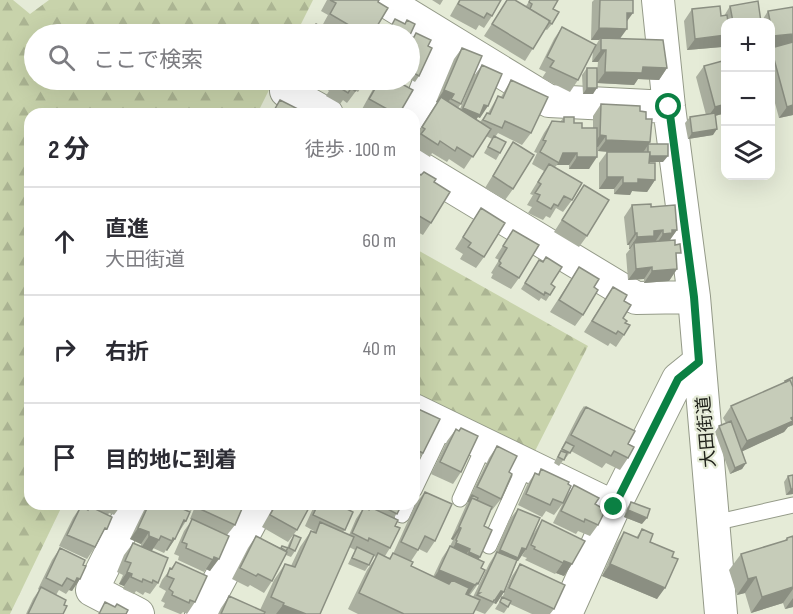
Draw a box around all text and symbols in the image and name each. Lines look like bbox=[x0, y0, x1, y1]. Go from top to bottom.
map controls bbox=[721, 18, 775, 180]
button: + bbox=[721, 18, 775, 72]
search box bbox=[24, 24, 420, 90]
icon: search bbox=[45, 41, 78, 74]
text: ここで検索 bbox=[93, 47, 203, 74]
button: − bbox=[721, 72, 775, 126]
route start bbox=[655, 93, 681, 119]
button: layers bbox=[721, 126, 775, 180]
text: 2 分 bbox=[48, 135, 89, 166]
text: 徒歩 · 100 m bbox=[305, 138, 396, 162]
text: 直進 bbox=[105, 216, 149, 243]
icon: ahead bbox=[48, 225, 81, 258]
text: 60 m bbox=[362, 229, 396, 253]
text: 大田街道 bbox=[105, 248, 185, 272]
icon: right bbox=[48, 333, 81, 366]
text: 40 m bbox=[363, 337, 396, 361]
text: 右折 bbox=[105, 339, 149, 366]
street label: 大田街道 bbox=[693, 395, 720, 469]
icon: arrive bbox=[48, 441, 81, 474]
text: 目的地に到着 bbox=[105, 447, 237, 474]
route end bbox=[600, 493, 626, 519]

